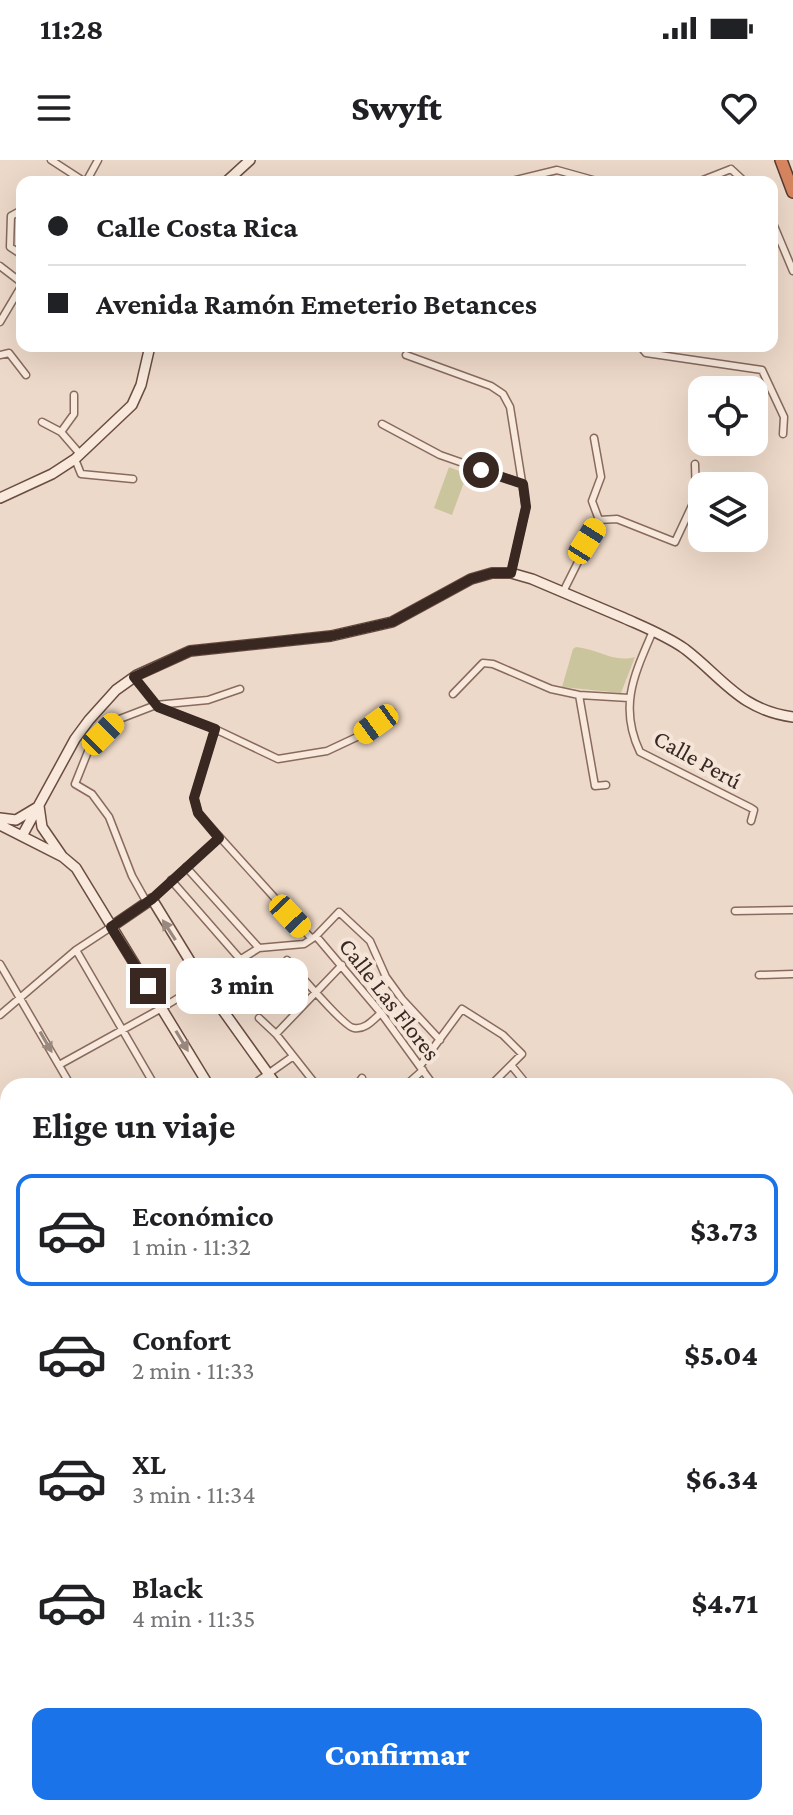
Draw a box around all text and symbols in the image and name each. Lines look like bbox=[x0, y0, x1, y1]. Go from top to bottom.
text: 11:28 bbox=[40, 12, 104, 45]
icon: menu bbox=[32, 86, 76, 130]
icon: heart bbox=[717, 86, 761, 130]
text: Swyft bbox=[351, 88, 442, 128]
text: Calle Costa Rica bbox=[96, 210, 298, 243]
text: Avenida Ramón Emeterio Betances bbox=[96, 287, 537, 320]
map controls bbox=[688, 376, 768, 552]
button: locate bbox=[688, 376, 768, 456]
route start bbox=[463, 452, 499, 488]
button: layers bbox=[688, 472, 768, 552]
car bbox=[564, 514, 610, 568]
car bbox=[350, 700, 402, 748]
car bbox=[78, 709, 128, 759]
street label: Calle Perú bbox=[649, 724, 747, 794]
car bbox=[265, 890, 315, 942]
one-way arrow bbox=[162, 919, 177, 940]
street label: Calle Las Flores bbox=[334, 932, 446, 1066]
callout: 3 min bbox=[176, 958, 308, 1014]
route end bbox=[130, 968, 166, 1004]
text: 3 min bbox=[210, 971, 274, 1000]
one-way arrow bbox=[175, 1030, 189, 1052]
one-way arrow bbox=[39, 1031, 53, 1053]
text: Elige un viaje bbox=[32, 1106, 235, 1146]
icon: car bbox=[36, 1194, 108, 1266]
text: Económico bbox=[132, 1199, 274, 1232]
text: $3.73 bbox=[690, 1214, 758, 1247]
text: 1 min · 11:32 bbox=[132, 1232, 251, 1261]
icon: car bbox=[36, 1318, 108, 1390]
text: Confort bbox=[132, 1323, 231, 1356]
text: $5.04 bbox=[684, 1338, 758, 1371]
text: 2 min · 11:33 bbox=[132, 1356, 255, 1385]
icon: car bbox=[36, 1442, 108, 1514]
text: XL bbox=[132, 1447, 166, 1480]
text: $6.34 bbox=[686, 1462, 758, 1495]
text: 3 min · 11:34 bbox=[132, 1480, 256, 1509]
icon: car bbox=[36, 1566, 108, 1638]
text: Black bbox=[132, 1571, 203, 1604]
text: $4.71 bbox=[691, 1586, 758, 1619]
text: 4 min · 11:35 bbox=[132, 1604, 256, 1633]
button: Confirmar bbox=[32, 1708, 762, 1800]

